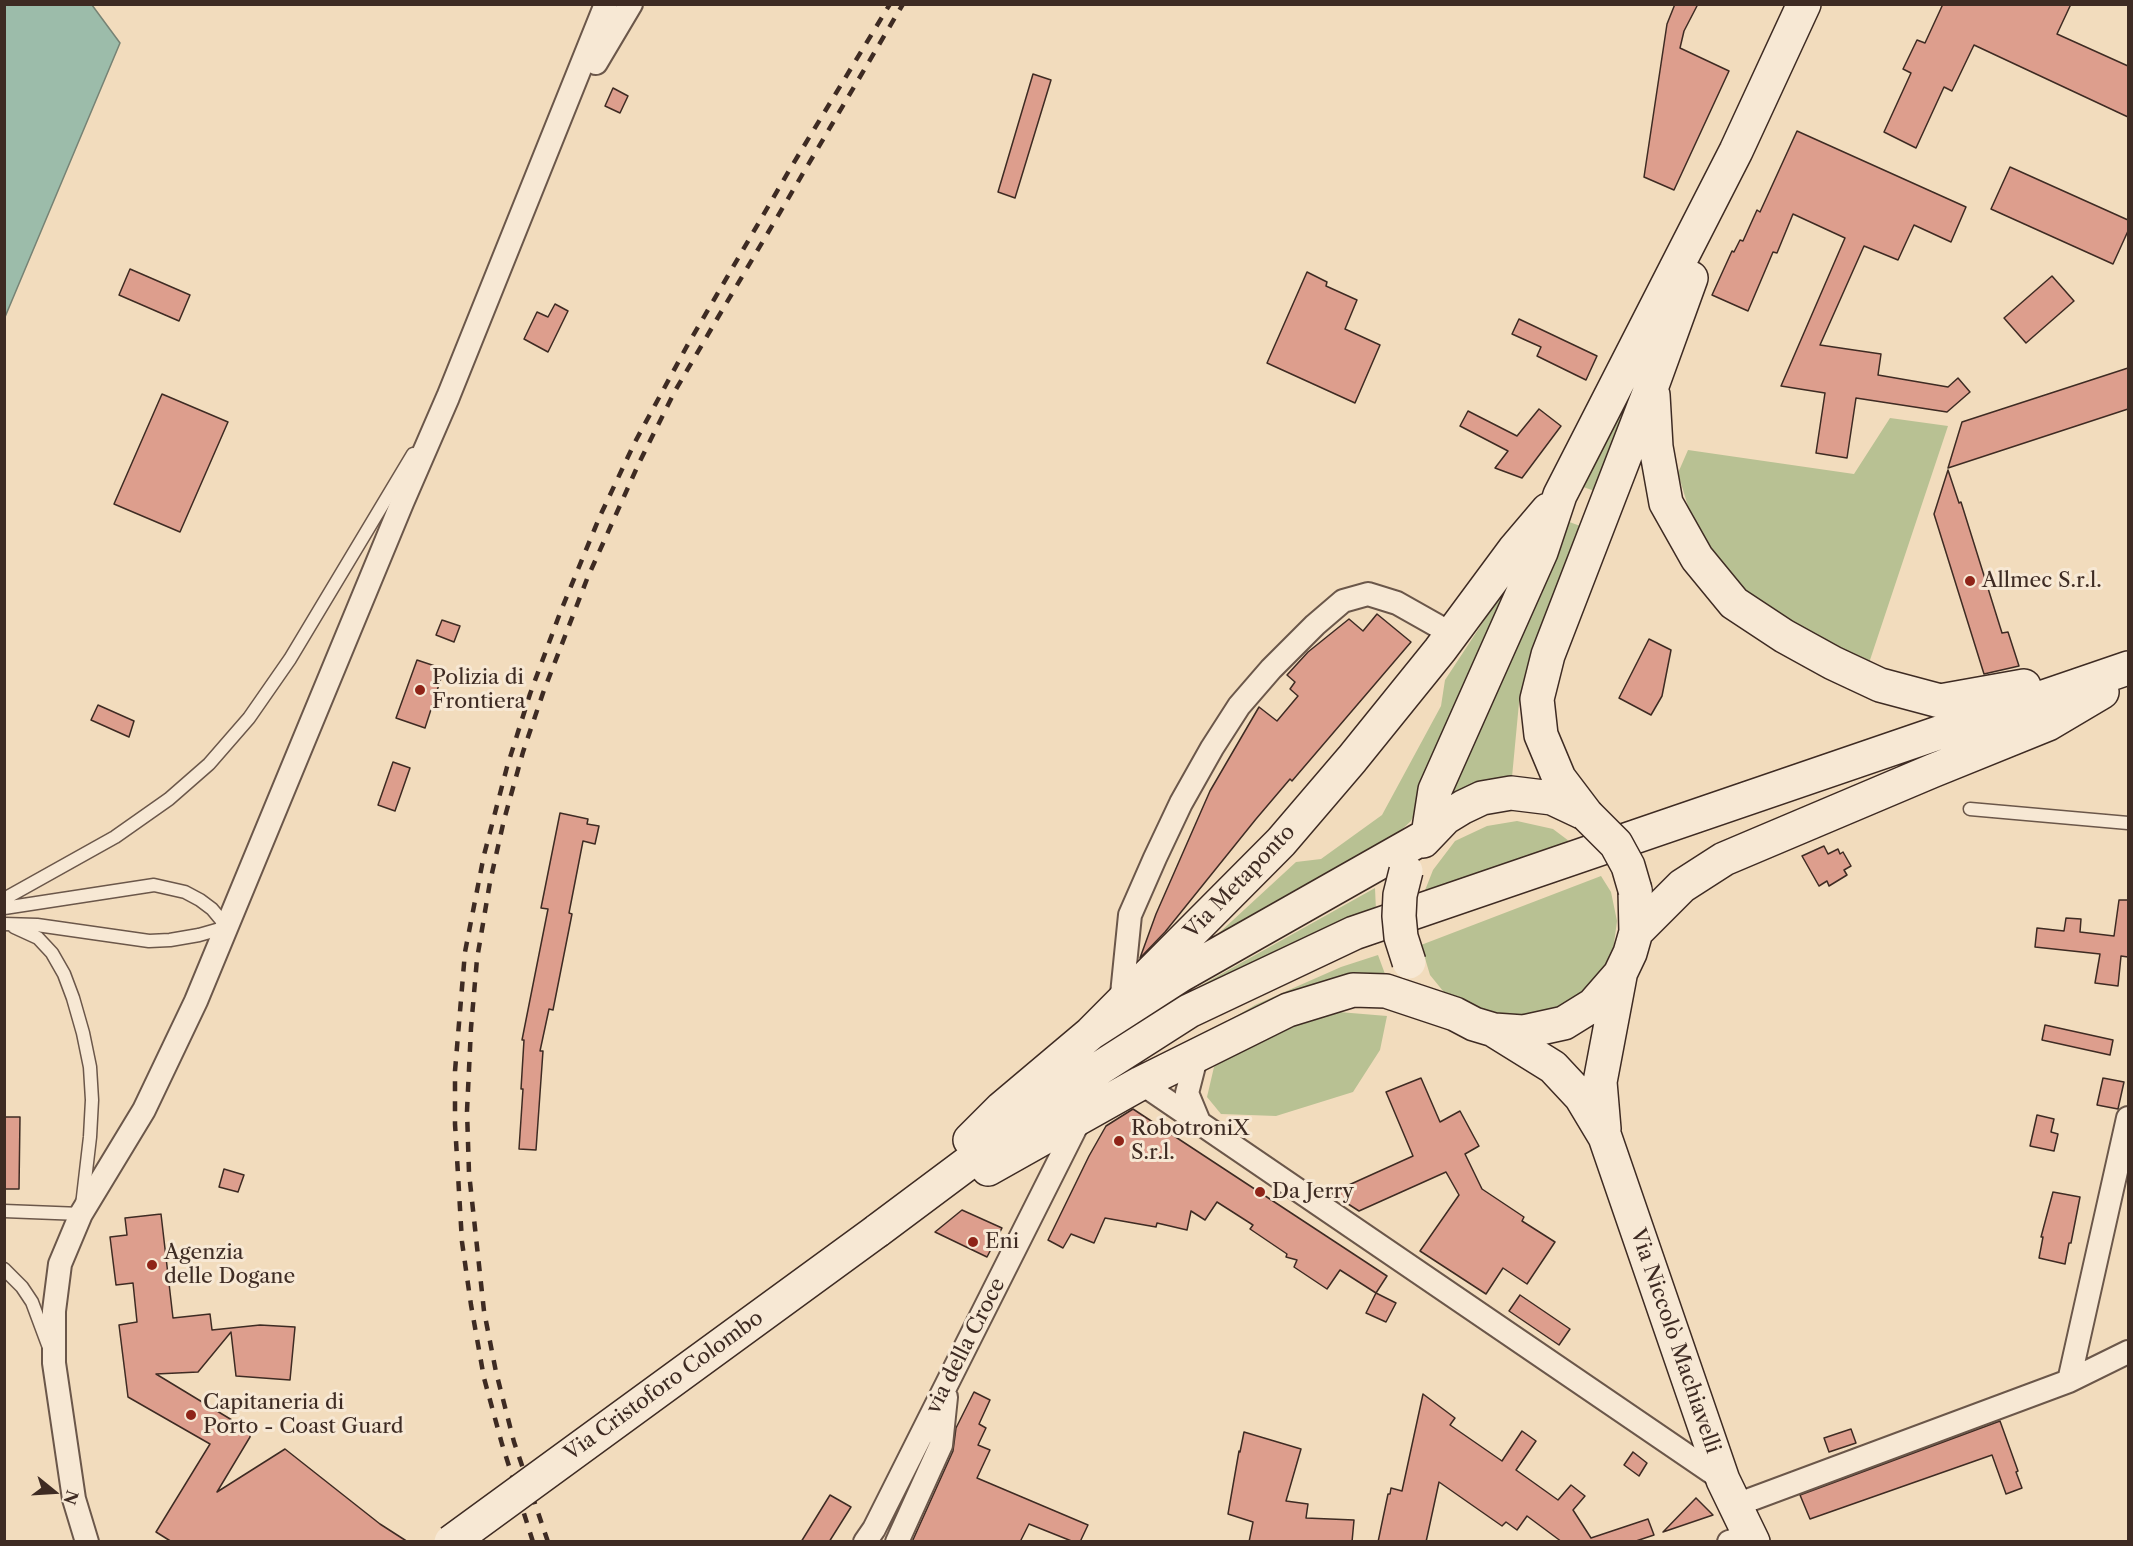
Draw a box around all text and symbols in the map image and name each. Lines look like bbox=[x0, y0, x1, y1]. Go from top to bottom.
place label: Allmec S.r.l. bbox=[1982, 568, 2102, 594]
marker: Allmec S.r.l. bbox=[1963, 574, 1977, 588]
place label: Polizia di Frontiera bbox=[432, 665, 526, 715]
marker: Polizia di Frontiera bbox=[413, 683, 427, 697]
street label: Via Metaponto bbox=[1179, 820, 1301, 944]
place label: RobotroniX S.r.l. bbox=[1131, 1116, 1250, 1166]
marker: RobotroniX S.r.l. bbox=[1112, 1134, 1126, 1148]
place label: Da Jerry bbox=[1272, 1179, 1354, 1205]
marker: Da Jerry bbox=[1253, 1185, 1267, 1199]
street label: Via Niccolò Machiavelli bbox=[1625, 1225, 1725, 1457]
place label: Eni bbox=[985, 1229, 1019, 1255]
marker: Eni bbox=[966, 1235, 980, 1249]
place label: Agenzia delle Dogane bbox=[164, 1240, 295, 1290]
marker: Agenzia delle Dogane bbox=[145, 1258, 159, 1272]
street label: via della Croce bbox=[921, 1274, 1011, 1418]
street label: Via Cristoforo Colombo bbox=[560, 1305, 768, 1467]
place label: Capitaneria di Porto - Coast Guard bbox=[203, 1390, 404, 1440]
marker: Capitaneria di Porto - Coast Guard bbox=[184, 1408, 198, 1422]
north arrow bbox=[24, 1462, 84, 1522]
text: N bbox=[59, 1488, 83, 1507]

